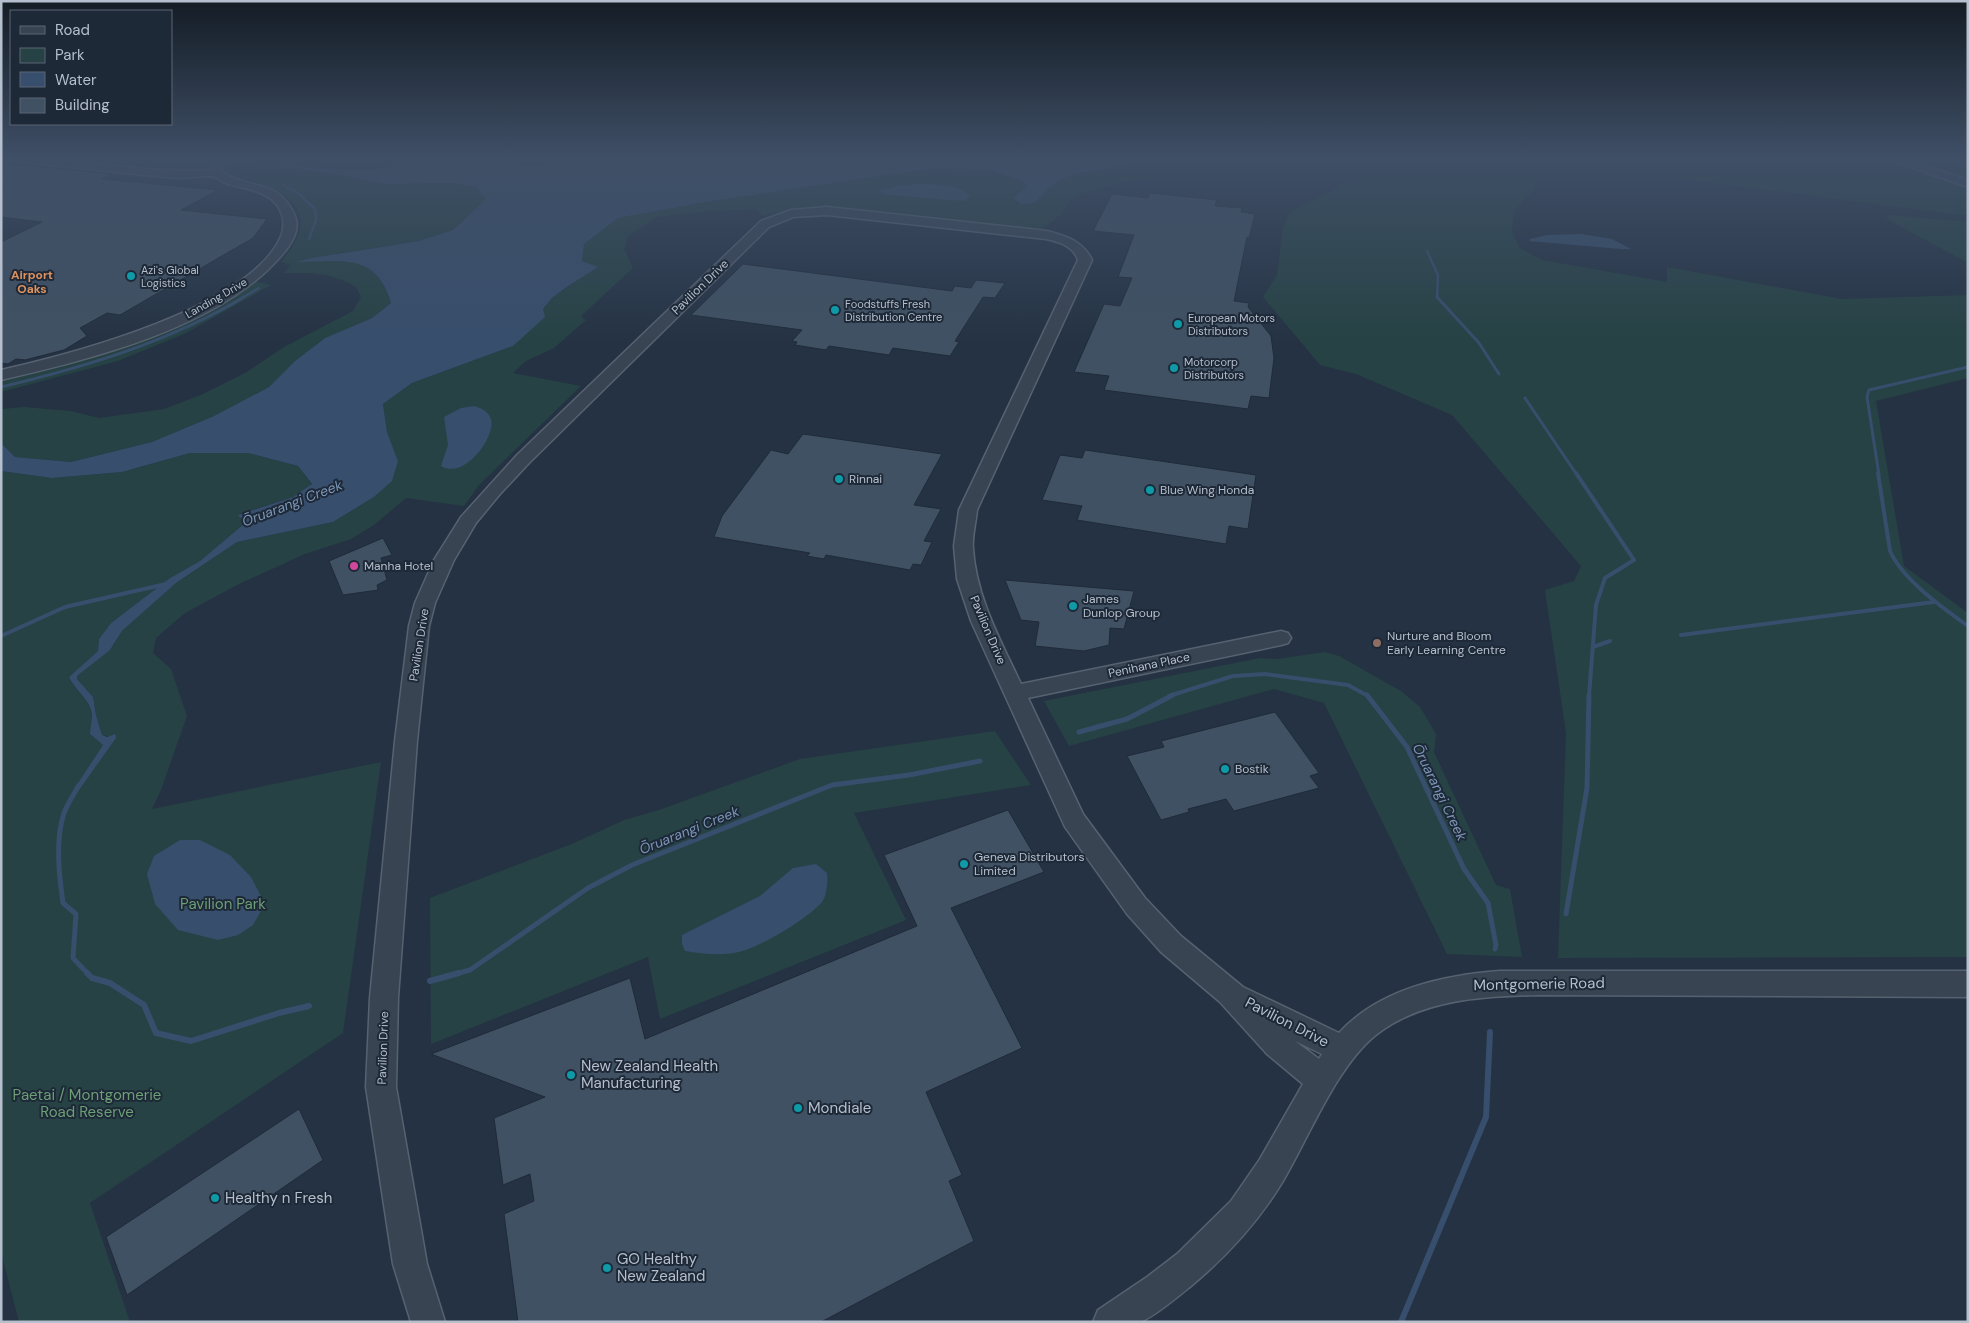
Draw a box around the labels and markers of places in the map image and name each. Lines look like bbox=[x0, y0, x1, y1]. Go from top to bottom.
place label: Azi's Global Logistics bbox=[141, 263, 199, 290]
marker: Azi's Global Logistics bbox=[125, 270, 137, 282]
place label: Foodstuffs Fresh Distribution Centre bbox=[845, 297, 942, 324]
marker: Foodstuffs Fresh Distribution Centre bbox=[829, 304, 841, 316]
place label: European Motors Distributors bbox=[1188, 311, 1275, 338]
marker: European Motors Distributors bbox=[1172, 318, 1184, 330]
place label: Motorcorp Distributors bbox=[1184, 355, 1244, 382]
marker: Motorcorp Distributors bbox=[1168, 362, 1180, 374]
place label: Rinnai bbox=[849, 471, 882, 487]
marker: Rinnai bbox=[833, 473, 845, 485]
place label: Blue Wing Honda bbox=[1160, 482, 1254, 498]
marker: Blue Wing Honda bbox=[1144, 484, 1156, 496]
place label: Manha Hotel bbox=[364, 558, 433, 574]
marker: Manha Hotel bbox=[348, 560, 360, 572]
place label: James Dunlop Group bbox=[1083, 591, 1160, 621]
marker: James Dunlop Group bbox=[1067, 600, 1079, 612]
place label: Nurture and Bloom Early Learning Centre bbox=[1387, 628, 1506, 658]
marker: Nurture and Bloom Early Learning Centre bbox=[1371, 637, 1383, 649]
place label: Bostik bbox=[1235, 761, 1269, 777]
marker: Bostik bbox=[1219, 763, 1231, 775]
place label: Geneva Distributors Limited bbox=[974, 849, 1085, 879]
marker: Geneva Distributors Limited bbox=[958, 858, 970, 870]
place label: New Zealand Health Manufacturing bbox=[581, 1056, 718, 1093]
marker: New Zealand Health Manufacturing bbox=[565, 1069, 577, 1081]
place label: Mondiale bbox=[808, 1098, 871, 1118]
marker: Mondiale bbox=[792, 1102, 804, 1114]
place label: Healthy n Fresh bbox=[225, 1188, 332, 1208]
marker: Healthy n Fresh bbox=[209, 1192, 221, 1204]
place label: GO Healthy New Zealand bbox=[617, 1249, 705, 1286]
marker: GO Healthy New Zealand bbox=[601, 1262, 613, 1274]

